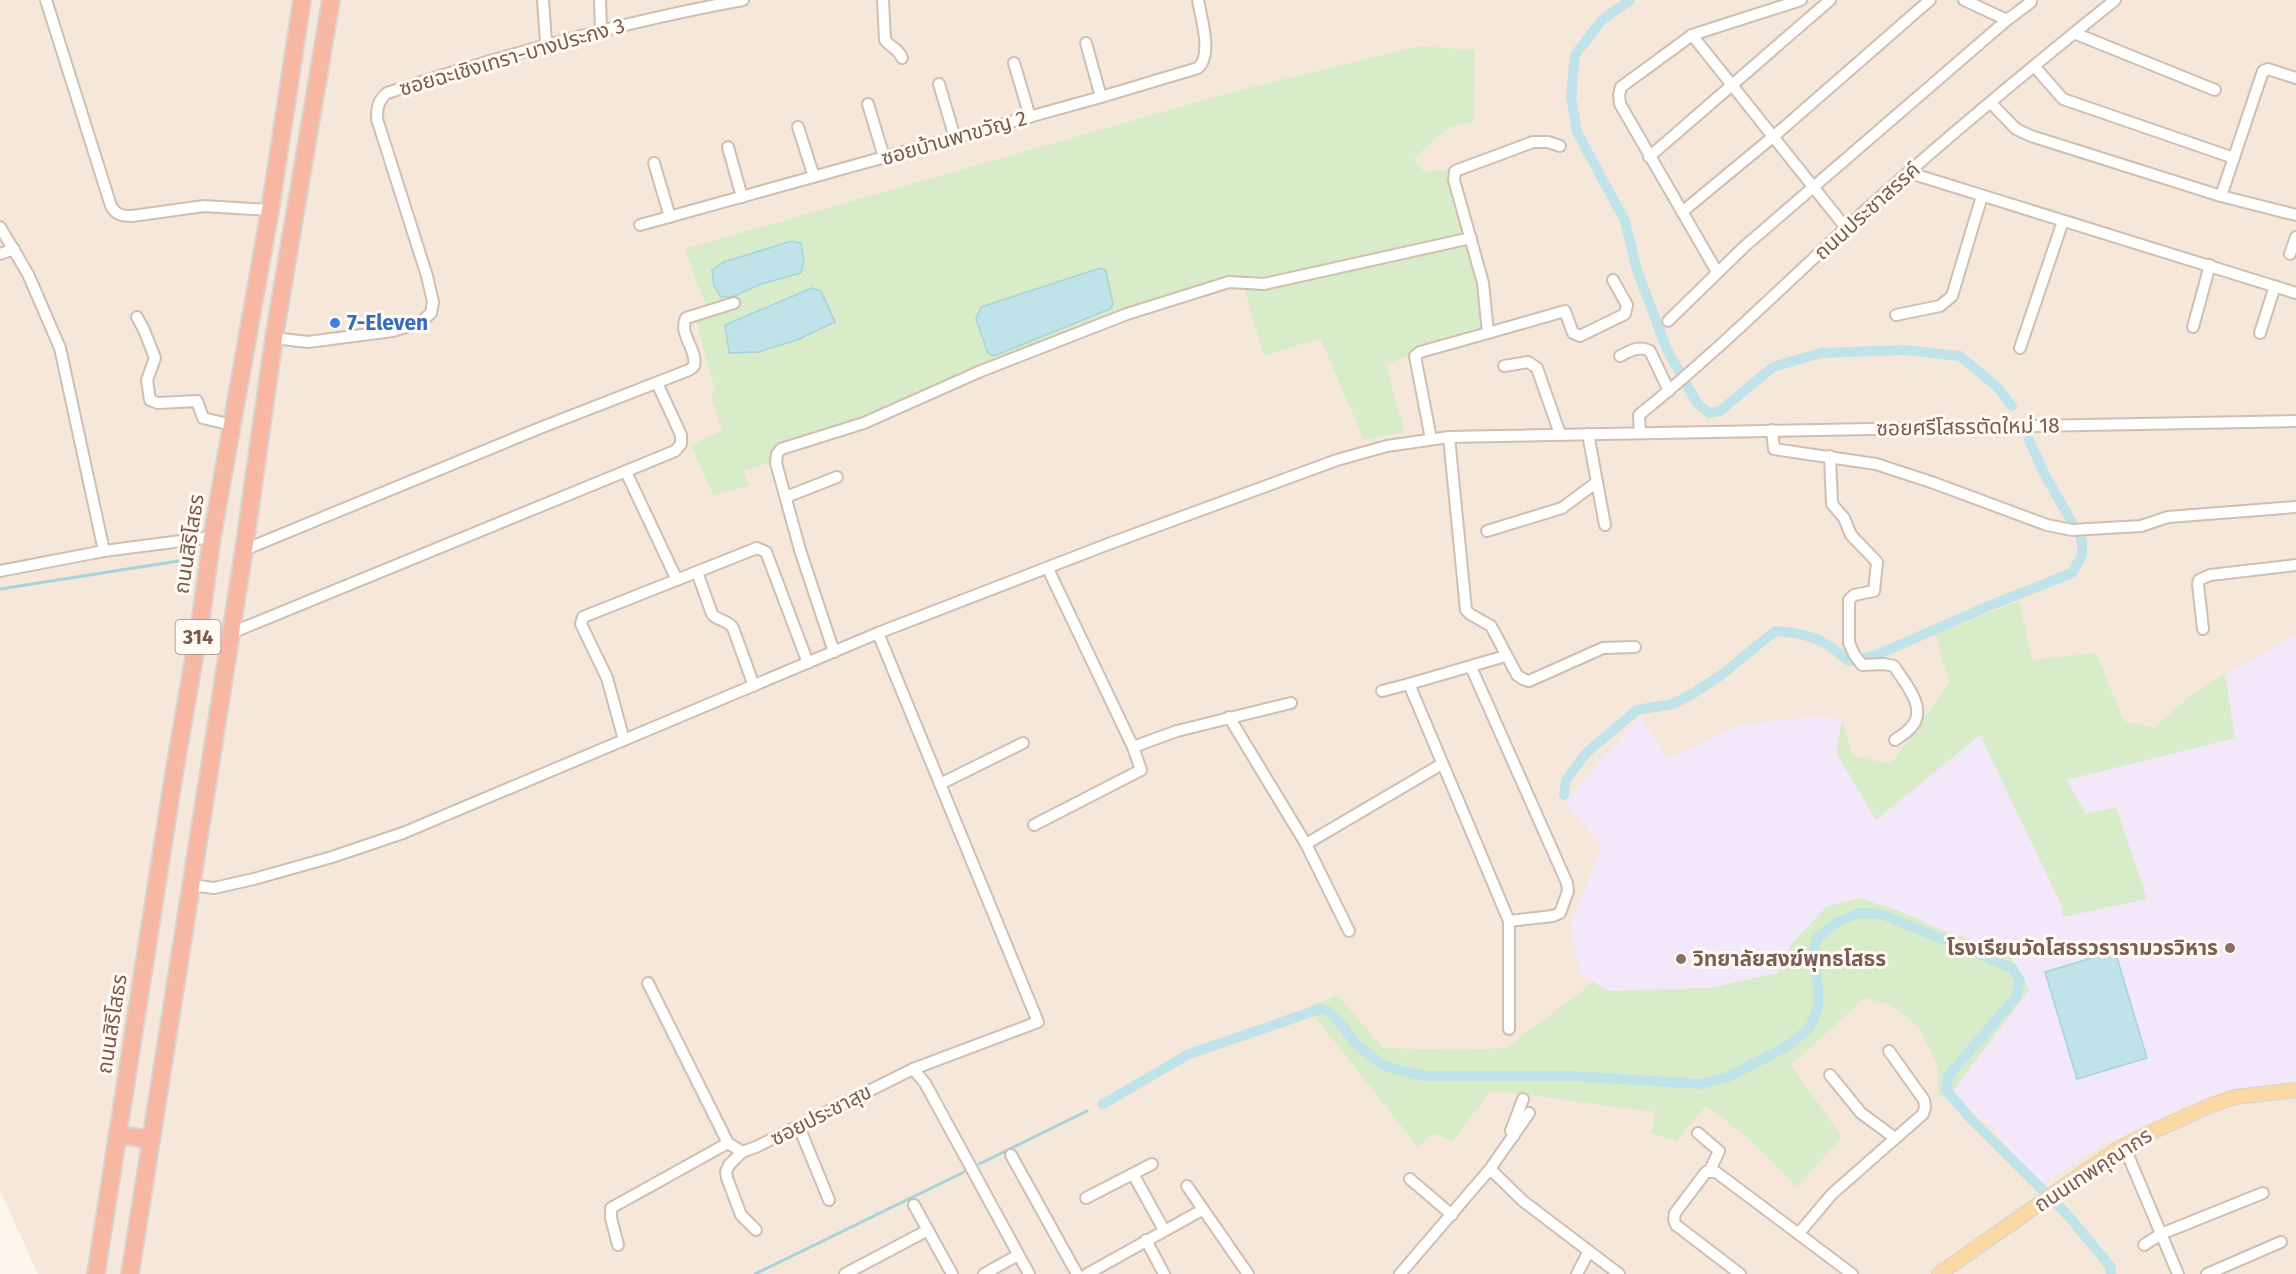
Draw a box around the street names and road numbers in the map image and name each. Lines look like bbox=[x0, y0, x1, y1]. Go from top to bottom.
street label: ซอยฉะเชิงเทรา-บางประกง 3 bbox=[396, 12, 628, 102]
street label: ซอยบ้านพาขวัญ 2 bbox=[878, 105, 1030, 171]
street label: ถนนประชาสรรค์ bbox=[1809, 157, 1925, 265]
street label: ซอยศรีโสธรตัดใหม่ 18 bbox=[1876, 412, 2060, 442]
street label: ถนนสิริโสธร bbox=[168, 492, 210, 596]
road number: 314 bbox=[176, 620, 220, 654]
street label: ถนนสิริโสธร bbox=[91, 972, 133, 1076]
street label: ซอยประชาสุข bbox=[766, 1078, 876, 1152]
street label: ถนนเทพคุณากร bbox=[2029, 1122, 2157, 1218]

